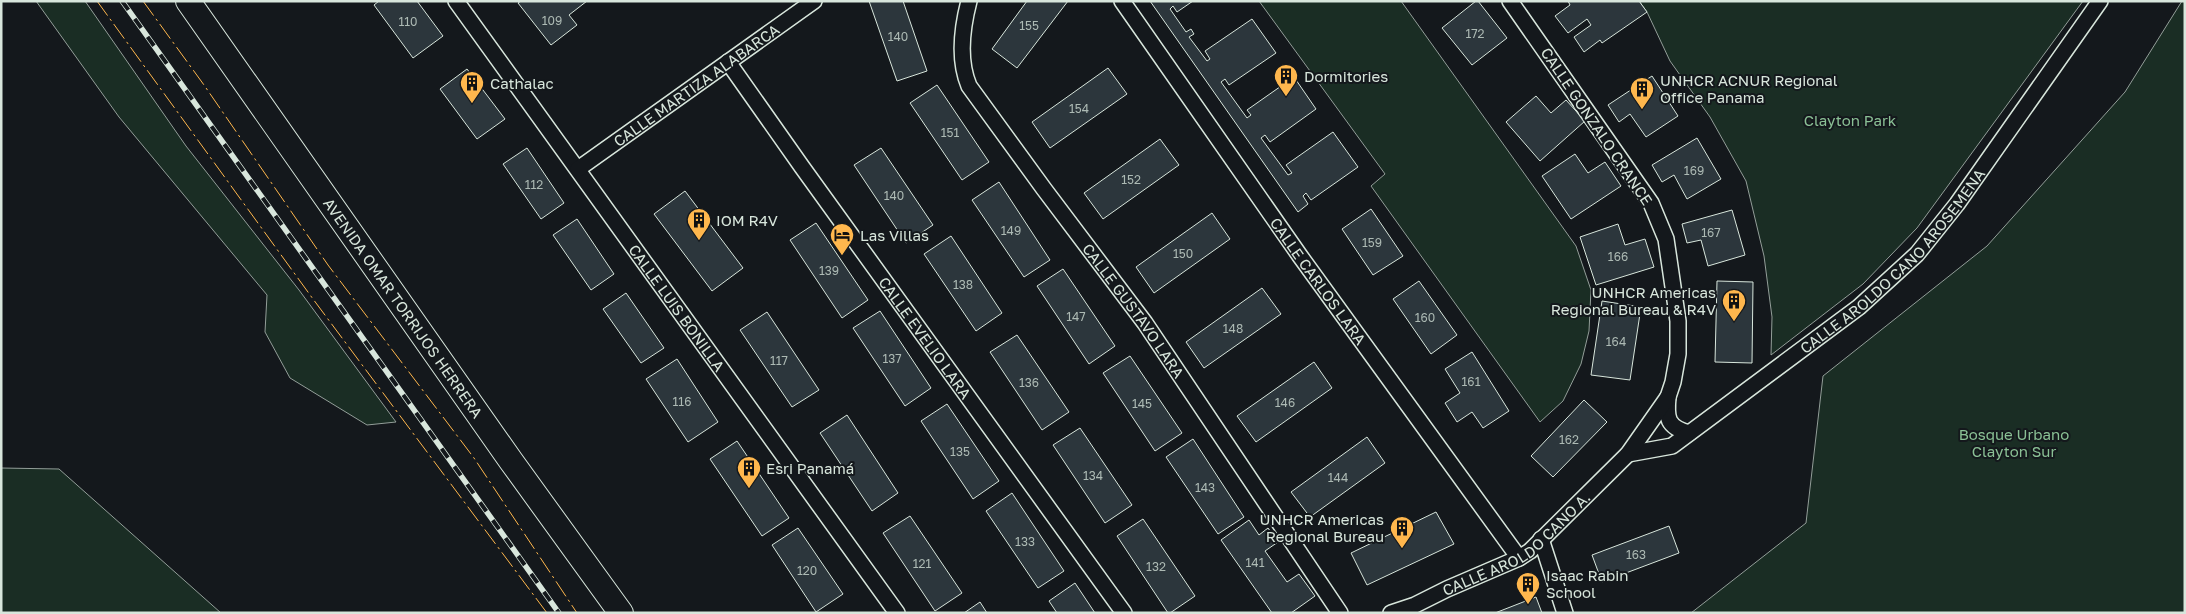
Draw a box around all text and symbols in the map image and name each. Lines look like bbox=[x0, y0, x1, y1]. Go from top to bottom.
house number: 109 bbox=[542, 13, 562, 28]
house number: 110 bbox=[398, 14, 418, 29]
house number: 155 bbox=[1019, 18, 1039, 33]
street label: CALLE MARTIZA ALABARCA bbox=[610, 20, 782, 150]
house number: 172 bbox=[1465, 26, 1485, 41]
house number: 140 bbox=[888, 29, 908, 44]
street label: CALLE GONZALO CRANCE bbox=[1538, 44, 1656, 208]
building icon: Dormitories bbox=[1273, 63, 1299, 97]
place label: Dormitories bbox=[1304, 67, 1388, 85]
building icon: Cathalac bbox=[459, 70, 485, 104]
place label: UNHCR ACNUR Regional Office Panama bbox=[1660, 71, 1838, 106]
place label: Cathalac bbox=[490, 74, 554, 92]
building icon: UNHCR ACNUR Regional Office Panama bbox=[1629, 76, 1655, 110]
house number: 154 bbox=[1069, 101, 1089, 116]
park label: Clayton Park bbox=[1804, 111, 1897, 129]
house number: 151 bbox=[941, 125, 959, 140]
house number: 169 bbox=[1684, 163, 1704, 178]
street label: CALLE AROLDO CANO AROSEMENA bbox=[1796, 165, 1988, 357]
house number: 152 bbox=[1121, 172, 1141, 187]
house number: 112 bbox=[525, 177, 543, 192]
house number: 140 bbox=[884, 188, 904, 203]
street label: AVENIDA OMAR TORRIJOS HERRERA bbox=[320, 194, 487, 421]
building icon: IOM R4V bbox=[686, 207, 712, 241]
place label: IOM R4V bbox=[716, 211, 778, 229]
street label: CALLE CARLOS LARA bbox=[1267, 214, 1370, 348]
hotel icon: Las Villas bbox=[829, 222, 855, 256]
house number: 149 bbox=[1001, 223, 1021, 238]
house number: 167 bbox=[1701, 225, 1721, 240]
place label: Las Villas bbox=[860, 226, 929, 244]
house number: 159 bbox=[1362, 235, 1382, 250]
street label: CALLE GUSTAVO LARA bbox=[1079, 240, 1188, 381]
street label: CALLE LUIS BONILLA bbox=[625, 241, 729, 375]
house number: 150 bbox=[1173, 246, 1193, 261]
house number: 166 bbox=[1608, 249, 1628, 264]
house number: 139 bbox=[819, 263, 839, 278]
street label: CALLE EVELIO LARA bbox=[875, 273, 975, 402]
house number: 138 bbox=[953, 277, 973, 292]
place label: UNHCR Americas Regional Bureau & R4V bbox=[1551, 283, 1716, 318]
building icon: UNHCR Americas Regional Bureau & R4V bbox=[1721, 288, 1747, 322]
house number: 147 bbox=[1066, 309, 1086, 324]
house number: 160 bbox=[1415, 310, 1435, 325]
house number: 148 bbox=[1223, 321, 1243, 336]
house number: 164 bbox=[1606, 334, 1626, 349]
house number: 137 bbox=[882, 351, 902, 366]
house number: 117 bbox=[770, 353, 788, 368]
house number: 161 bbox=[1462, 374, 1481, 389]
house number: 136 bbox=[1019, 375, 1039, 390]
house number: 116 bbox=[673, 394, 691, 409]
house number: 146 bbox=[1275, 395, 1295, 410]
house number: 145 bbox=[1132, 396, 1152, 411]
park label: Bosque Urbano Clayton Sur bbox=[1959, 425, 2069, 460]
house number: 162 bbox=[1559, 432, 1579, 447]
house number: 135 bbox=[950, 444, 970, 459]
building icon: Esri Panamá bbox=[736, 455, 762, 489]
place label: Esri Panamá bbox=[766, 459, 854, 477]
house number: 134 bbox=[1083, 468, 1103, 483]
house number: 144 bbox=[1328, 470, 1348, 485]
house number: 143 bbox=[1195, 480, 1215, 495]
street label: CALLE AROLDO CANO A. bbox=[1440, 488, 1594, 599]
place label: UNHCR Americas Regional Bureau bbox=[1260, 510, 1384, 545]
building icon: UNHCR Americas Regional Bureau bbox=[1389, 515, 1415, 549]
house number: 133 bbox=[1015, 534, 1035, 549]
house number: 163 bbox=[1626, 547, 1646, 562]
house number: 141 bbox=[1246, 555, 1265, 570]
house number: 121 bbox=[913, 556, 931, 571]
house number: 132 bbox=[1146, 559, 1166, 574]
house number: 120 bbox=[797, 563, 817, 578]
place label: Isaac Rabin School bbox=[1546, 566, 1629, 601]
building icon: Isaac Rabin School bbox=[1515, 571, 1541, 605]

